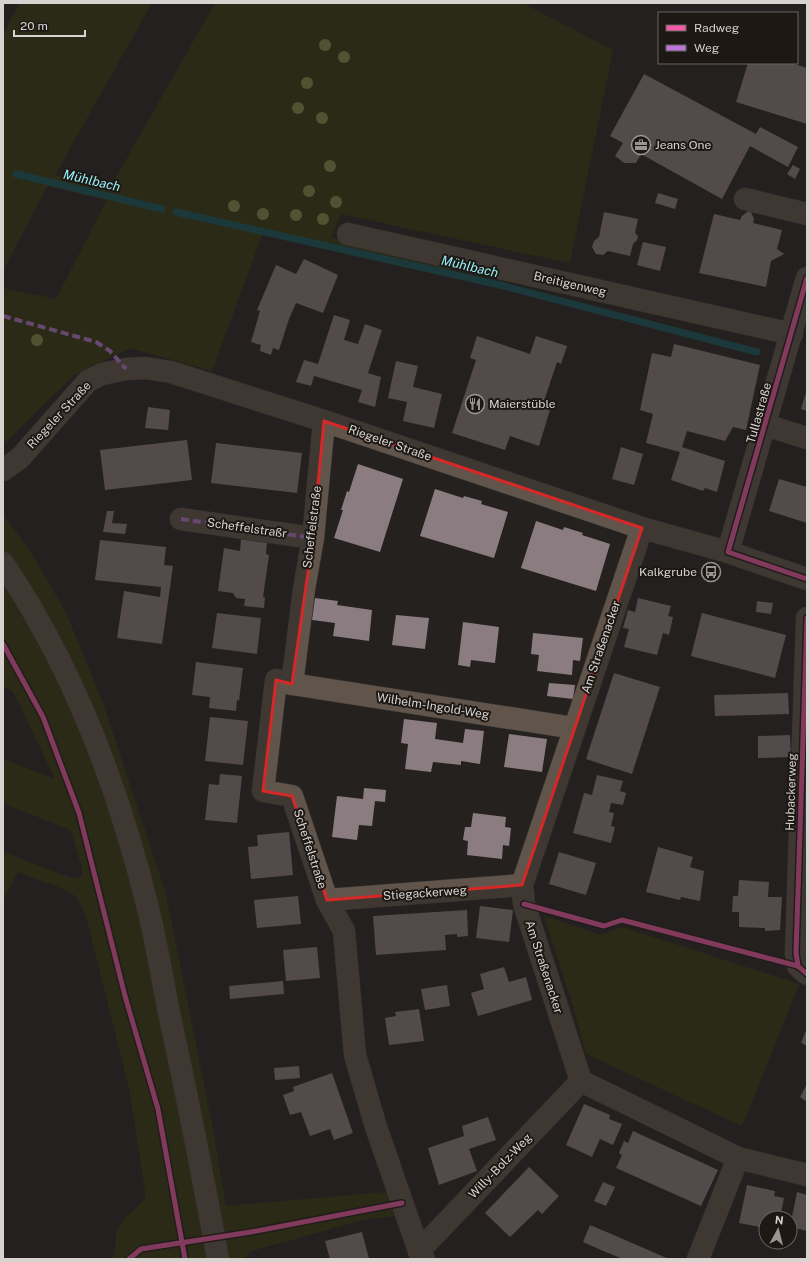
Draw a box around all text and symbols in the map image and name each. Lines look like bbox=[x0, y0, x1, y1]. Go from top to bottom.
scale bar bbox=[14, 12, 85, 38]
legend bbox=[658, 12, 798, 64]
text: 20 m bbox=[20, 19, 48, 33]
text: Radweg bbox=[694, 21, 739, 35]
text: Weg bbox=[694, 41, 719, 55]
office icon: Jeans One bbox=[630, 134, 652, 156]
place label: Jeans One bbox=[655, 138, 711, 152]
water label: Mühlbach bbox=[62, 167, 122, 194]
water label: Mühlbach bbox=[440, 253, 500, 280]
street label: Breitigenweg bbox=[532, 269, 608, 299]
street label: Riegeler Straße bbox=[24, 378, 94, 452]
street label: Tullastraße bbox=[744, 381, 774, 445]
restaurant icon: Maierstüble bbox=[464, 393, 486, 415]
place label: Maierstüble bbox=[489, 397, 556, 411]
street label: Riegeler Straße bbox=[347, 422, 434, 464]
street label: Scheffelstraße bbox=[300, 485, 324, 569]
street label: Scheffelstraßr bbox=[206, 515, 288, 541]
bus stop icon: Kalkgrube bbox=[700, 561, 722, 583]
place label: Kalkgrube bbox=[639, 565, 697, 579]
street label: Am Straßenacker bbox=[579, 598, 624, 695]
street label: Wilhelm-Ingold-Weg bbox=[376, 690, 490, 722]
street label: Hubackerweg bbox=[783, 753, 799, 831]
street label: Scheffelstraße bbox=[291, 807, 330, 891]
street label: Stiegackerweg bbox=[383, 883, 467, 903]
street label: Am Straßenacker bbox=[522, 919, 566, 1016]
street label: Willy-Bolz-Weg bbox=[465, 1131, 535, 1201]
north arrow bbox=[758, 1210, 798, 1250]
text: N bbox=[774, 1214, 784, 1227]

